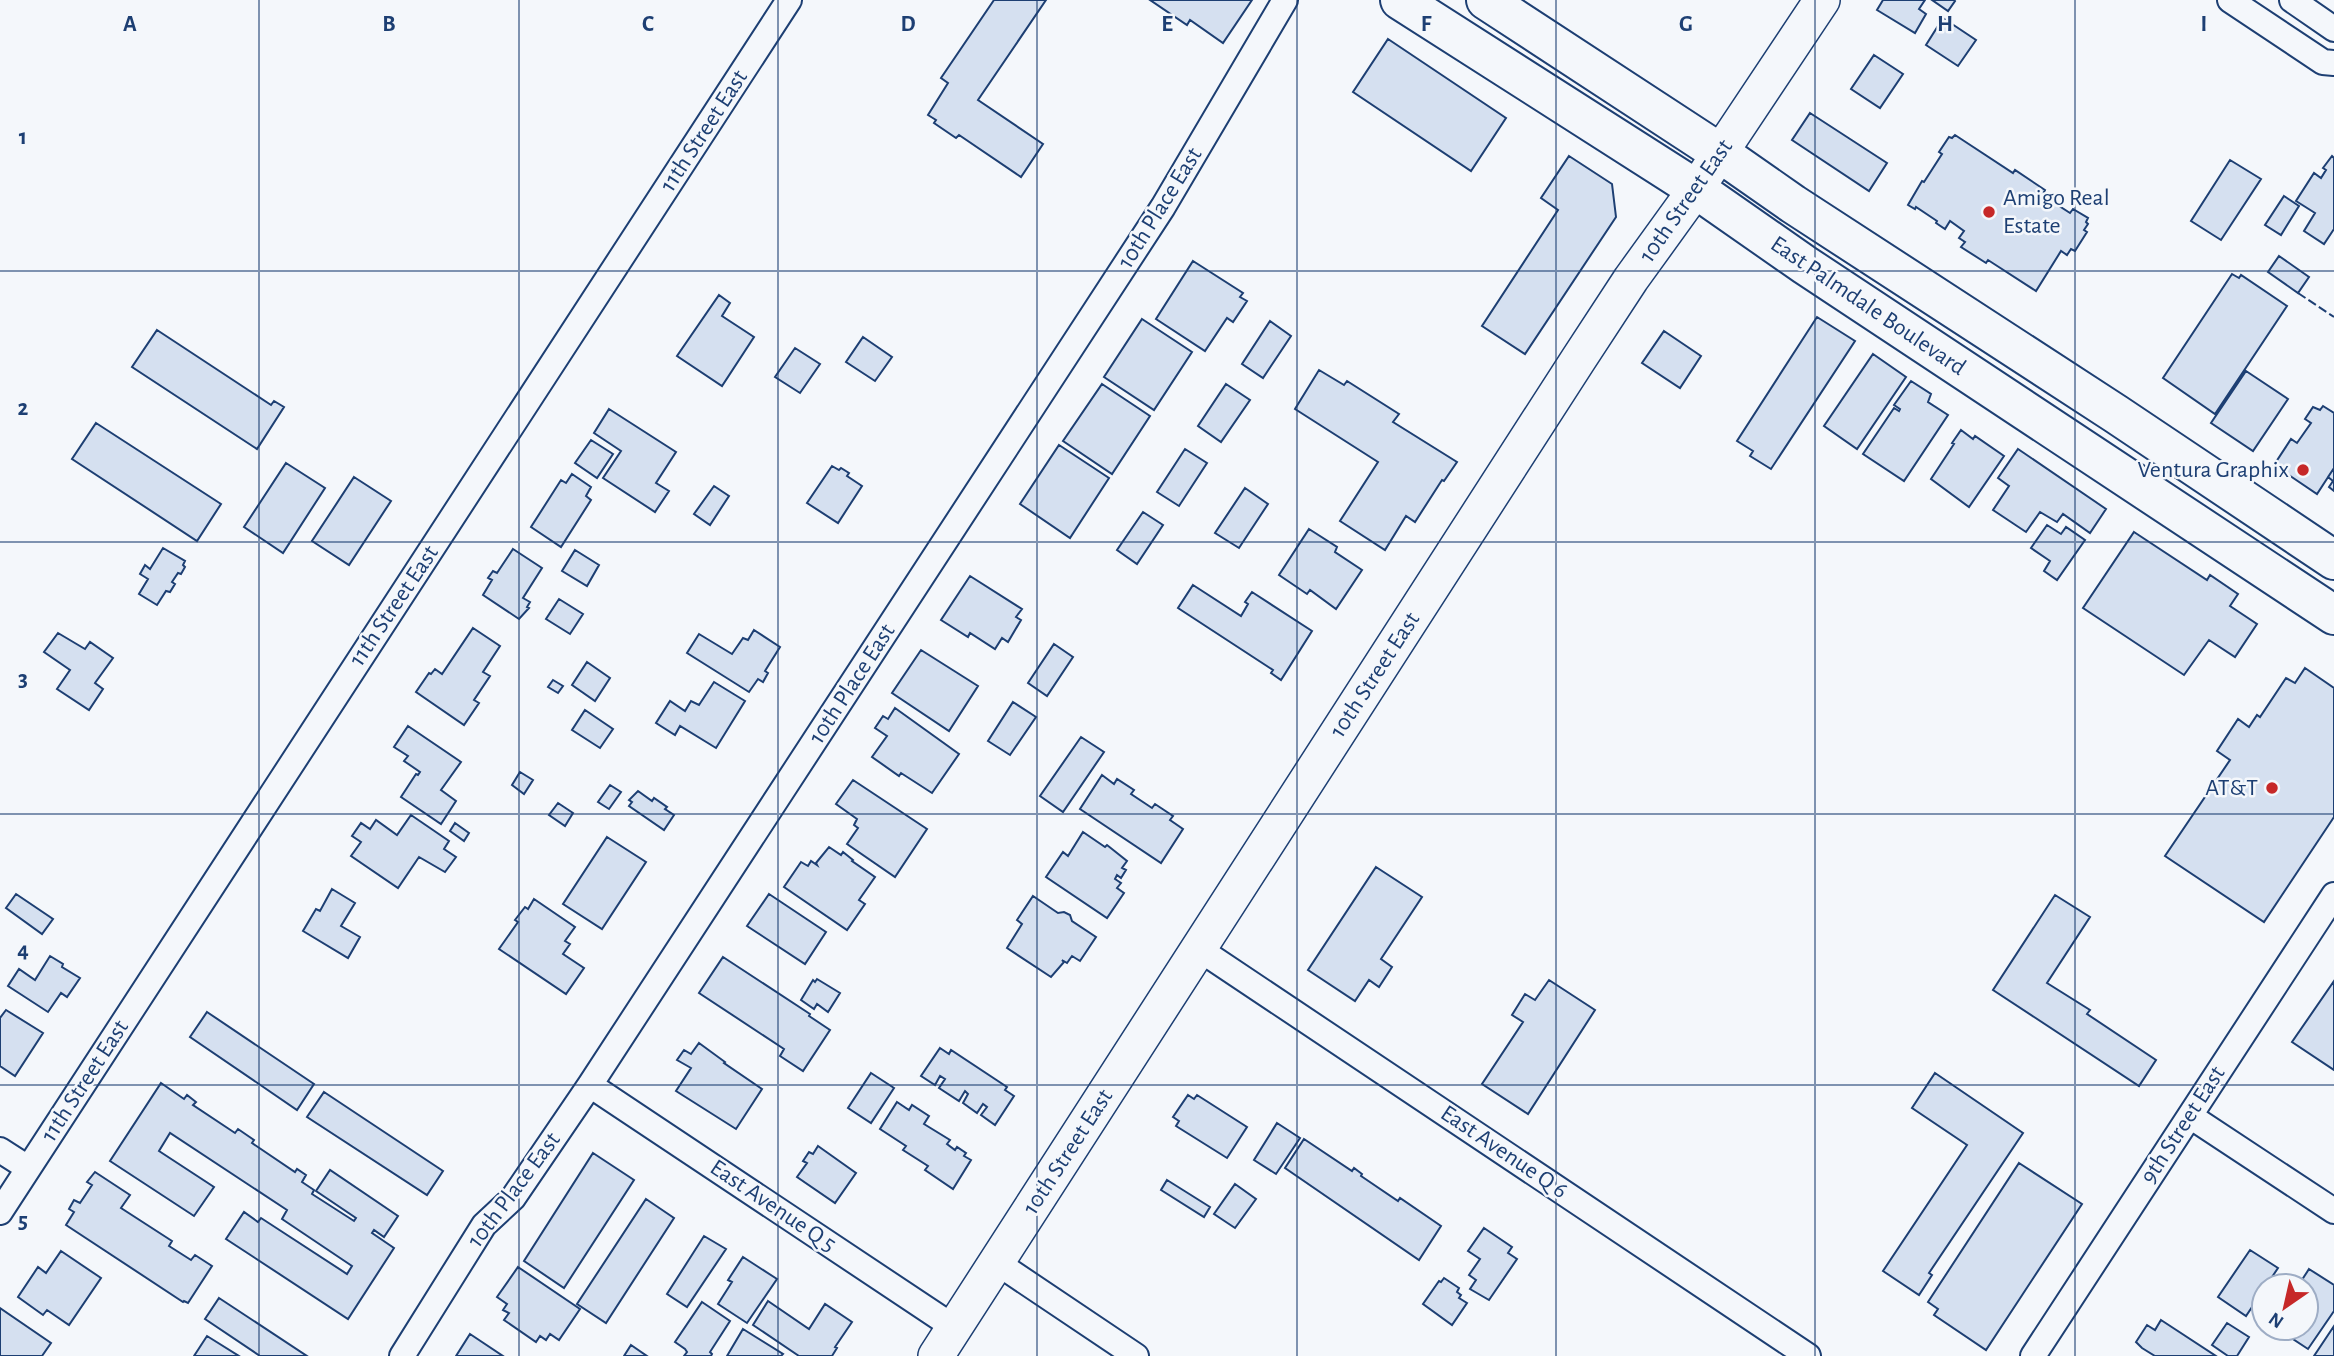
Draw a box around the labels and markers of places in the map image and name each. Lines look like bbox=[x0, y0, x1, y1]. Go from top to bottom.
place label: Amigo Real Estate bbox=[2003, 186, 2110, 238]
marker: Amigo Real Estate bbox=[1981, 204, 1997, 220]
place label: Ventura Graphix bbox=[2137, 458, 2290, 482]
marker: Ventura Graphix bbox=[2295, 462, 2311, 478]
place label: AT&T bbox=[2205, 776, 2258, 800]
marker: AT&T bbox=[2264, 780, 2280, 796]

